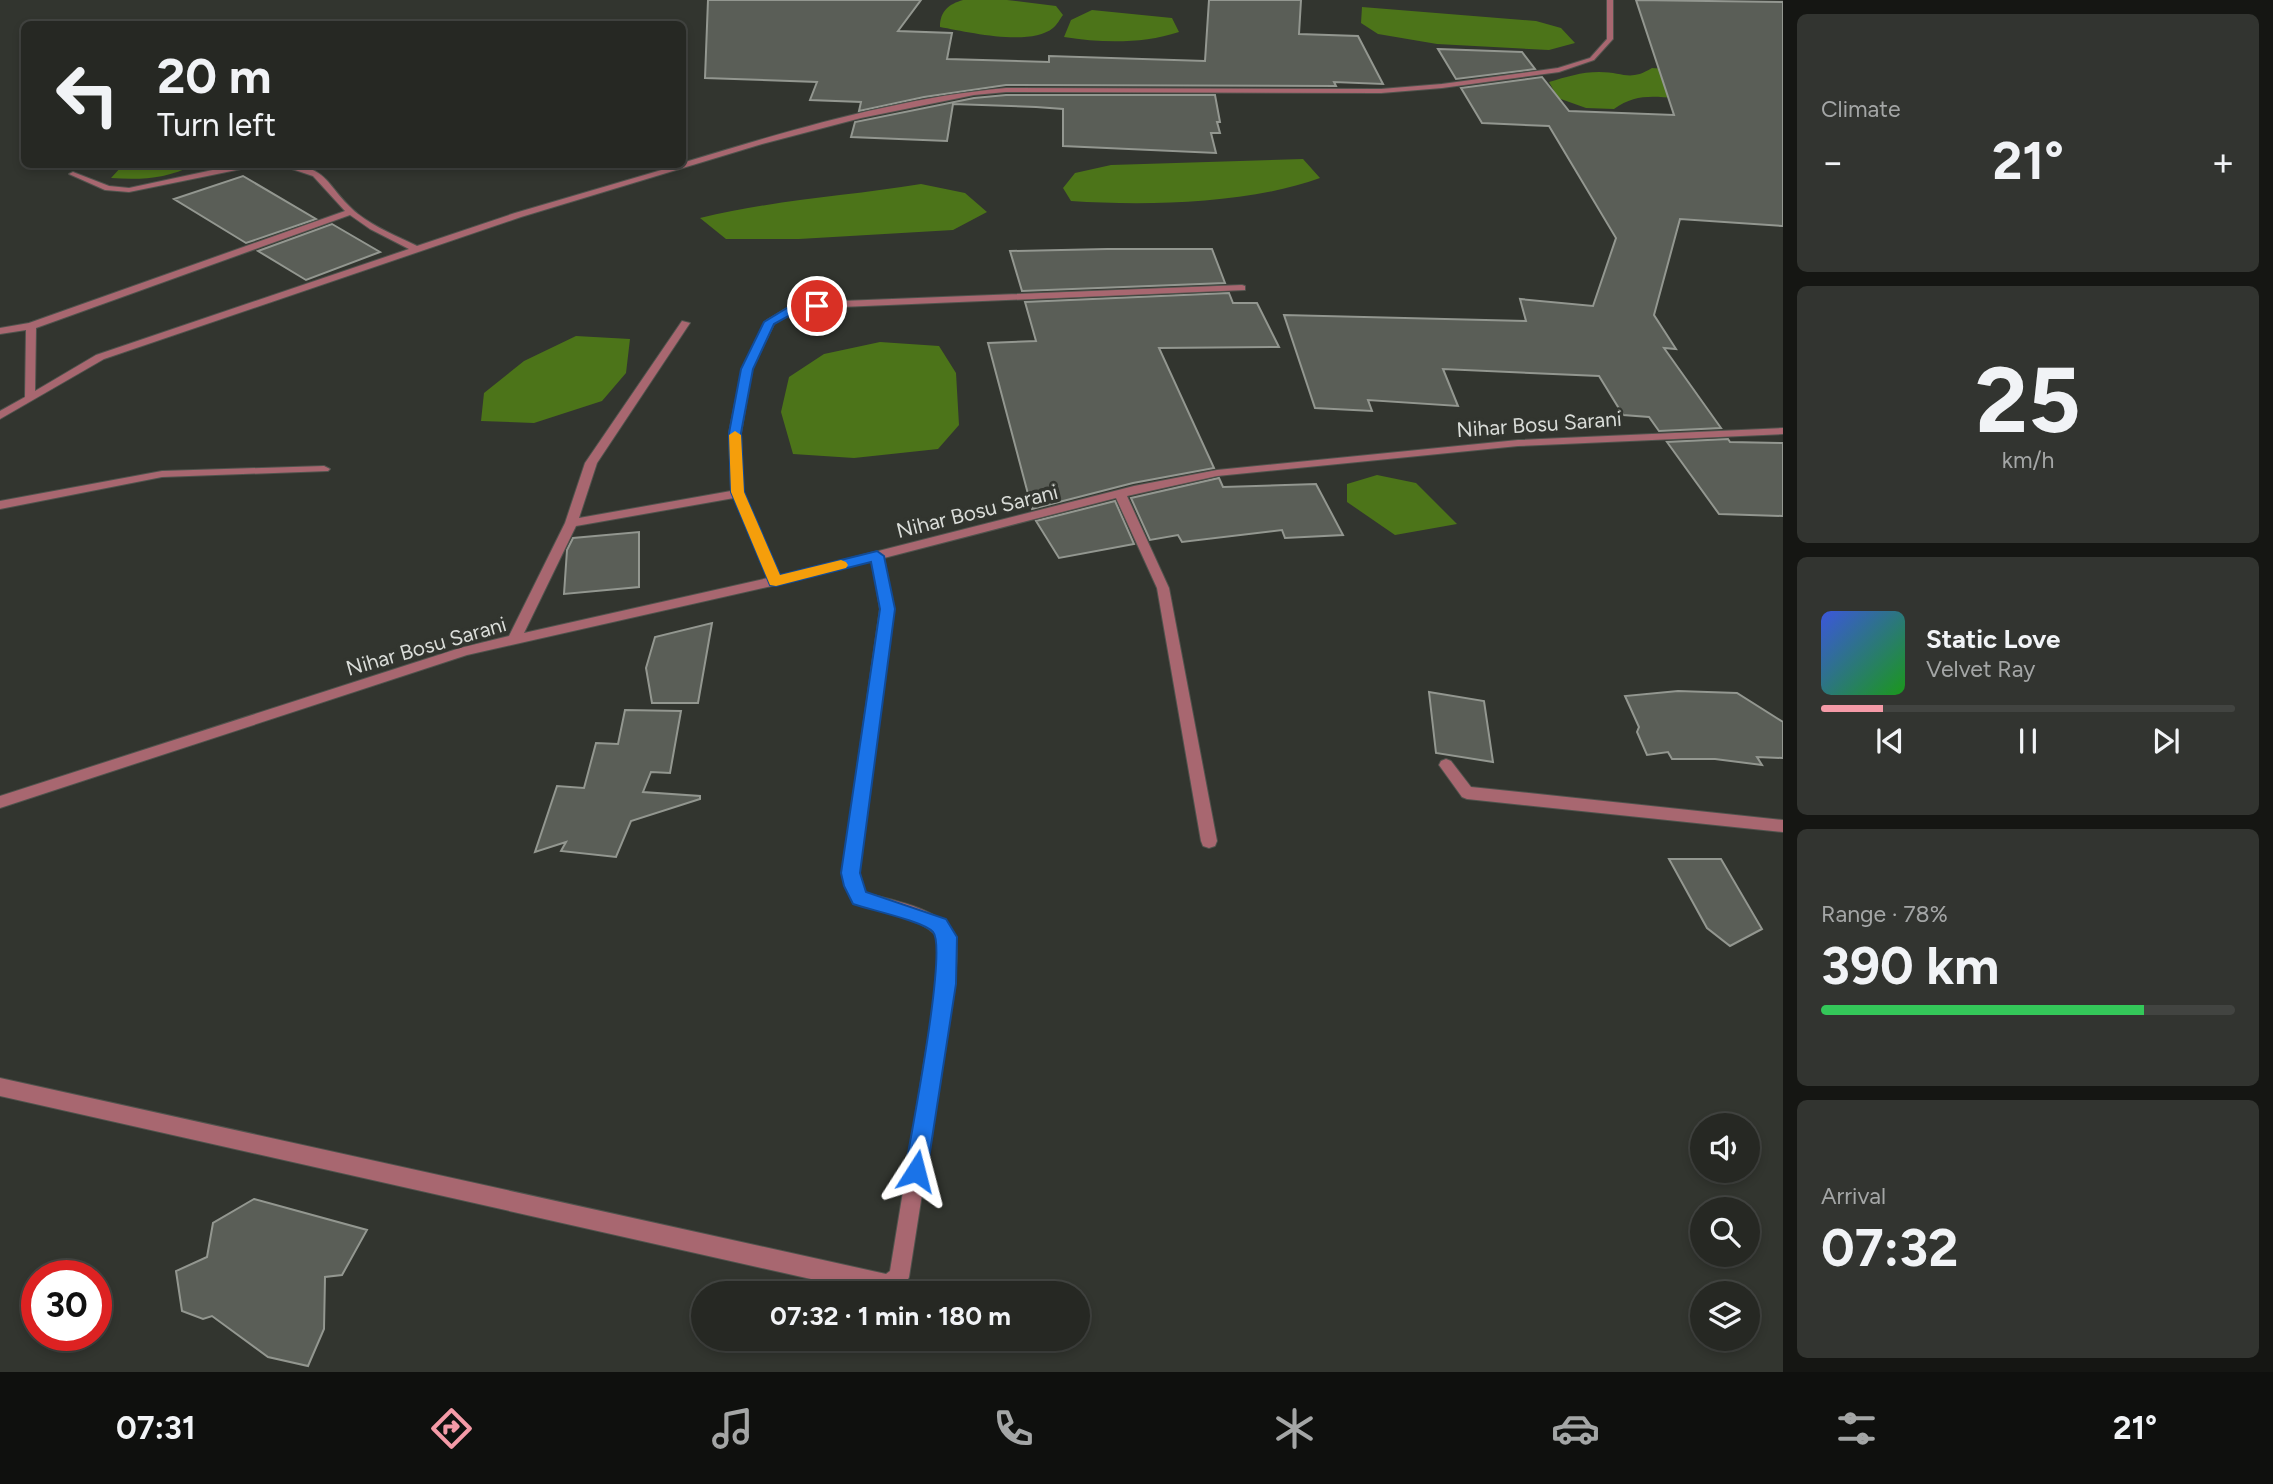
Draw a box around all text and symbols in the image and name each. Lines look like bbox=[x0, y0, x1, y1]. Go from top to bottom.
text: 20 m bbox=[157, 46, 272, 105]
icon: left bbox=[42, 49, 133, 140]
text: Climate bbox=[1821, 95, 1900, 123]
text: Turn left bbox=[157, 106, 276, 144]
text: 21° bbox=[1992, 130, 2064, 192]
text: − bbox=[1821, 139, 1845, 185]
text: + bbox=[2211, 139, 2235, 185]
pin bbox=[787, 276, 847, 336]
icon: arrive bbox=[798, 287, 836, 325]
text: 25 bbox=[1975, 346, 2081, 455]
street label: Nihar Bosu Sarani bbox=[1456, 406, 1622, 442]
text: km/h bbox=[2002, 446, 2054, 474]
street label: Nihar Bosu Sarani bbox=[894, 479, 1060, 543]
street label: Nihar Bosu Sarani bbox=[343, 611, 509, 681]
text: Static Love bbox=[1926, 623, 2060, 655]
text: Velvet Ray bbox=[1926, 655, 2035, 683]
icon: previous bbox=[1871, 722, 1909, 760]
icon: pause bbox=[2009, 722, 2047, 760]
icon: next bbox=[2147, 722, 2185, 760]
text: Range · 78% bbox=[1821, 900, 1948, 928]
text: 390 km bbox=[1821, 935, 1999, 997]
map controls bbox=[1690, 1113, 1760, 1351]
button: sound bbox=[1690, 1113, 1760, 1183]
position arrow bbox=[879, 1134, 953, 1208]
text: Arrival bbox=[1821, 1182, 1886, 1210]
button: search bbox=[1690, 1197, 1760, 1267]
text: 07:32 bbox=[1821, 1217, 1958, 1279]
speed limit sign: 30 bbox=[21, 1260, 112, 1351]
button: layers bbox=[1690, 1281, 1760, 1351]
text: 07:32 · 1 min · 180 m bbox=[770, 1300, 1011, 1332]
icon: directions bbox=[427, 1404, 476, 1453]
icon: music bbox=[708, 1404, 757, 1453]
icon: phone bbox=[989, 1404, 1038, 1453]
icon: climate bbox=[1270, 1404, 1319, 1453]
icon: car bbox=[1551, 1404, 1600, 1453]
icon: filters bbox=[1832, 1404, 1881, 1453]
text: 07:31 bbox=[116, 1409, 195, 1447]
text: 21° bbox=[2113, 1409, 2157, 1447]

